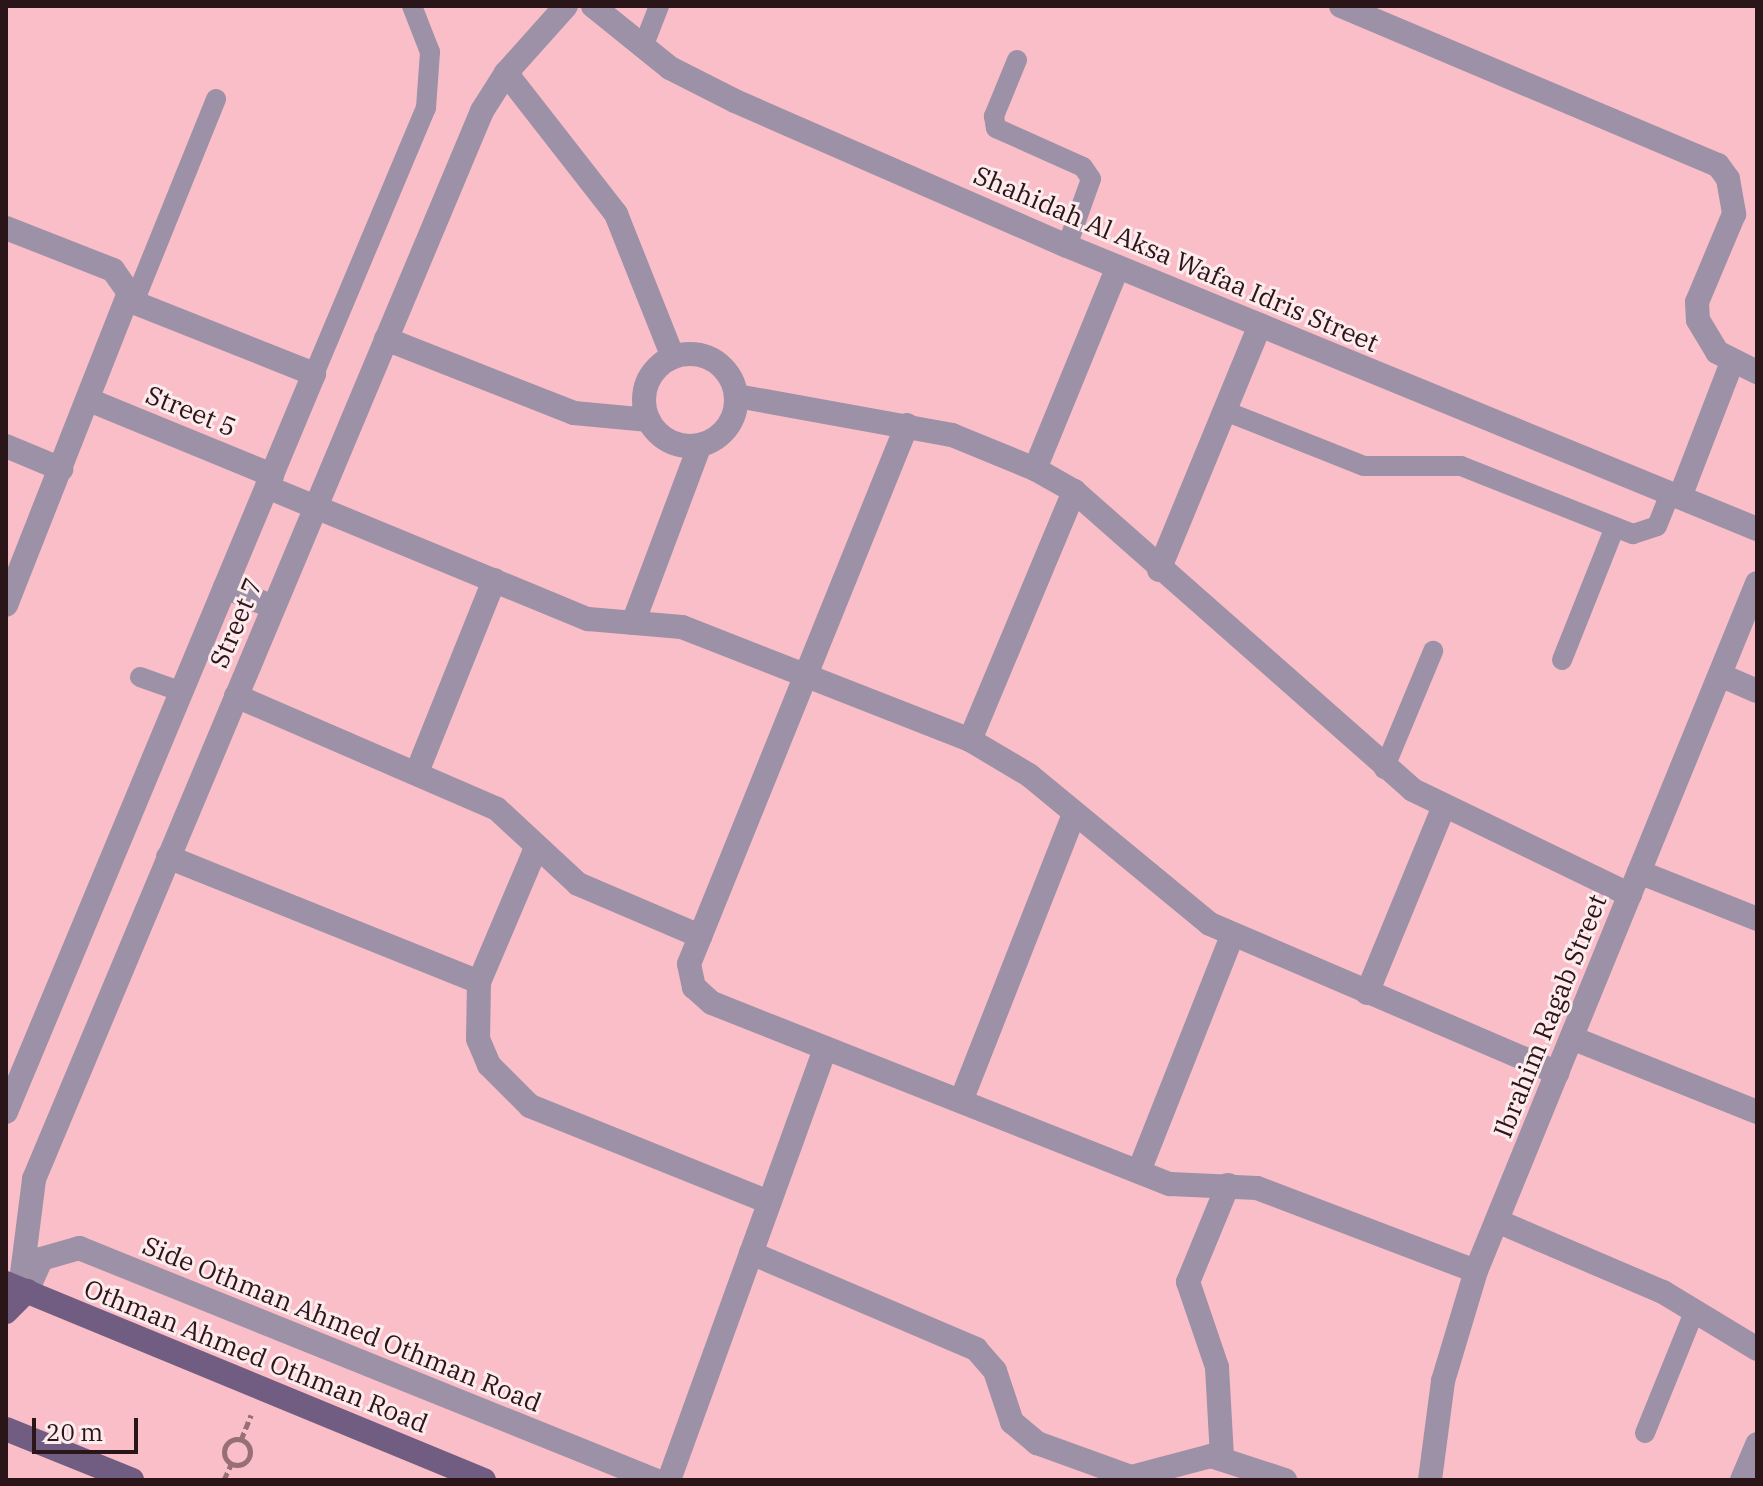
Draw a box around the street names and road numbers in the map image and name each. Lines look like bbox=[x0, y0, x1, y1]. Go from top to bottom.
street label: Shahidah Al Aksa Wafaa Idris Street bbox=[969, 159, 1383, 359]
street label: Street 5 bbox=[141, 379, 241, 443]
street label: Street 7 bbox=[203, 573, 269, 673]
street label: Ibrahim Ragab Street bbox=[1487, 890, 1613, 1142]
street label: Side Othman Ahmed Othman Road bbox=[138, 1230, 546, 1418]
street label: Othman Ahmed Othman Road bbox=[80, 1273, 432, 1439]

